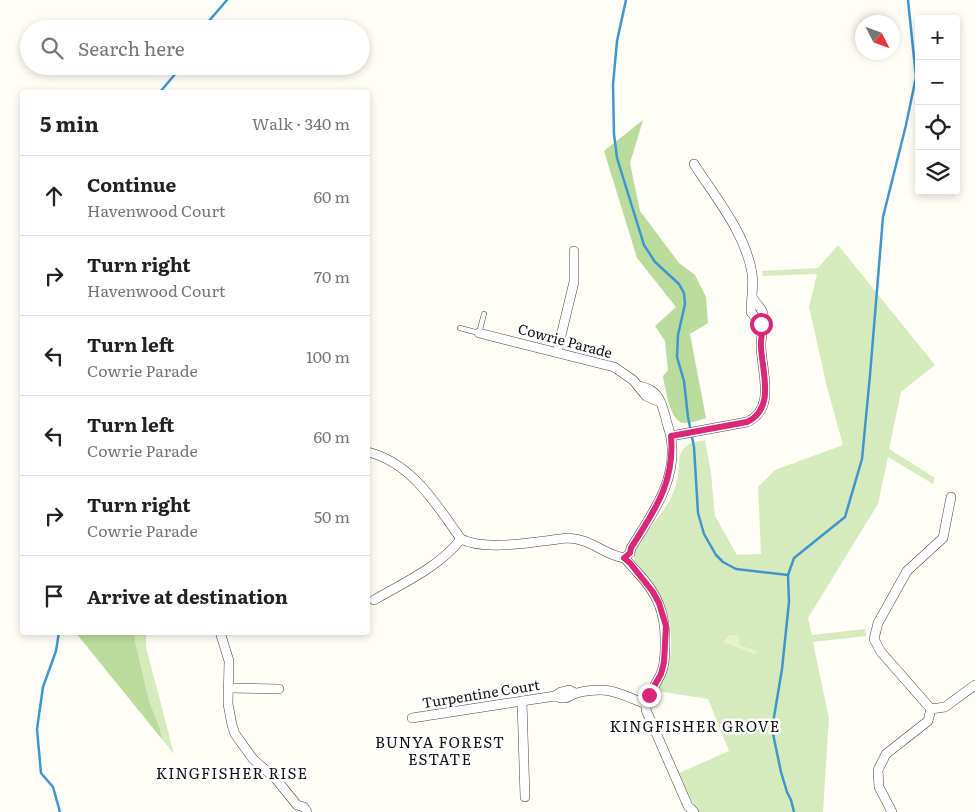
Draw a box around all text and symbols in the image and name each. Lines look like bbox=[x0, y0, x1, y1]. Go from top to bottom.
north arrow bbox=[855, 15, 900, 60]
map controls bbox=[915, 15, 960, 195]
button: + bbox=[915, 15, 960, 60]
search box bbox=[20, 20, 370, 75]
icon: search bbox=[38, 34, 66, 62]
text: Search here bbox=[78, 34, 185, 62]
button: − bbox=[915, 60, 960, 105]
button: locate bbox=[915, 105, 960, 150]
text: 5 min bbox=[40, 107, 99, 138]
text: Walk · 340 m bbox=[252, 111, 350, 135]
button: layers bbox=[915, 150, 960, 195]
text: Continue bbox=[87, 170, 176, 198]
icon: ahead bbox=[40, 182, 68, 210]
text: 60 m bbox=[313, 184, 350, 208]
text: Havenwood Court bbox=[87, 198, 226, 222]
text: Turn right bbox=[87, 250, 191, 278]
icon: right bbox=[40, 262, 68, 290]
text: 70 m bbox=[314, 264, 350, 288]
text: Havenwood Court bbox=[87, 278, 226, 302]
route start bbox=[750, 313, 773, 336]
street label: Cowrie Parade bbox=[516, 318, 615, 362]
text: Turn left bbox=[87, 330, 174, 358]
icon: left bbox=[40, 342, 68, 370]
text: 100 m bbox=[306, 344, 350, 368]
text: Cowrie Parade bbox=[87, 358, 198, 382]
text: Turn left bbox=[87, 410, 174, 438]
icon: left bbox=[40, 422, 68, 450]
text: 60 m bbox=[313, 424, 350, 448]
text: Cowrie Parade bbox=[87, 438, 198, 462]
text: Turn right bbox=[87, 490, 191, 518]
icon: right bbox=[40, 502, 68, 530]
text: 50 m bbox=[314, 504, 350, 528]
text: Cowrie Parade bbox=[87, 518, 198, 542]
icon: arrive bbox=[40, 582, 68, 610]
text: Arrive at destination bbox=[87, 582, 288, 610]
street label: Turpentine Court bbox=[421, 674, 541, 712]
route end bbox=[638, 684, 661, 707]
district label: KINGFISHER GROVE bbox=[610, 714, 780, 737]
district label: BUNYA FOREST ESTATE bbox=[375, 730, 505, 770]
district label: KINGFISHER RISE bbox=[156, 761, 308, 784]

